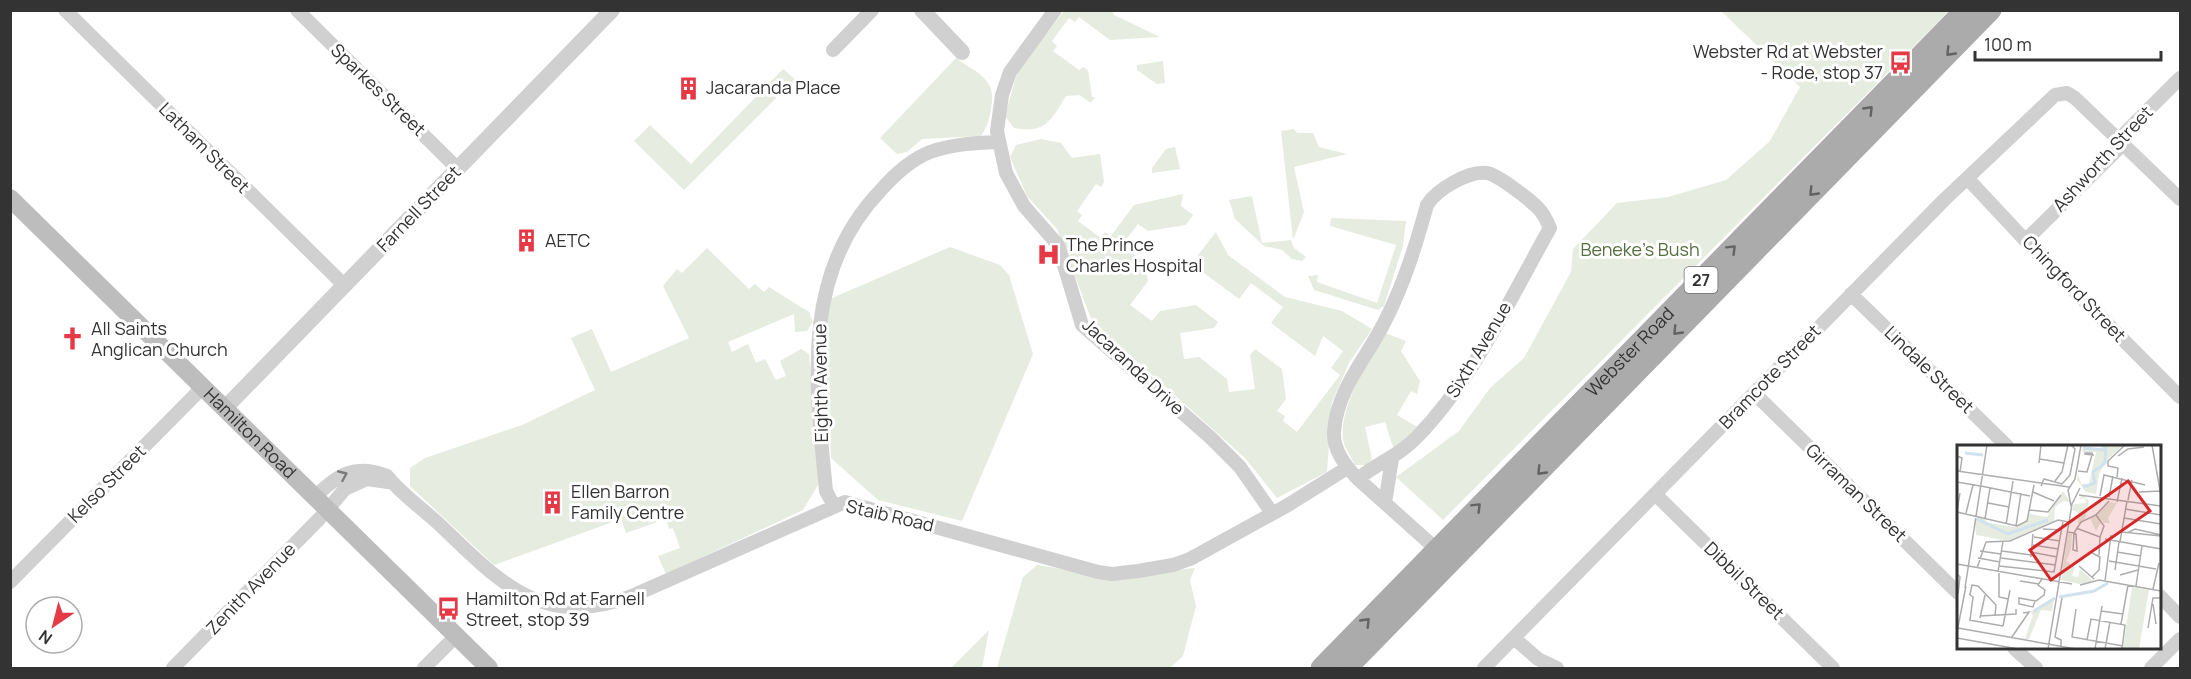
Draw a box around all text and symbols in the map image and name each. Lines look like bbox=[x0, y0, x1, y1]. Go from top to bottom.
scale bar bbox=[1975, 24, 2161, 62]
text: 100 m bbox=[1984, 32, 2032, 56]
street label: Sparkes Street bbox=[326, 38, 431, 141]
place label: Webster Rd at Webster - Rode, stop 37 bbox=[1693, 39, 1884, 84]
one-way arrow bbox=[1946, 45, 1957, 56]
bus stop icon: Webster Rd at Webster - Rode, stop 37 bbox=[1888, 49, 1914, 75]
building icon: Jacaranda Place bbox=[675, 75, 701, 101]
place label: Jacaranda Place bbox=[706, 75, 841, 99]
street label: Latham Street bbox=[154, 97, 255, 198]
street label: Ashworth Street bbox=[2047, 100, 2158, 216]
one-way arrow bbox=[1862, 106, 1873, 117]
street label: Farnell Street bbox=[371, 160, 466, 257]
one-way arrow bbox=[1810, 184, 1821, 195]
building icon: AETC bbox=[514, 228, 540, 254]
place label: AETC bbox=[545, 228, 590, 252]
street label: Chingford Street bbox=[2018, 230, 2132, 347]
place label: The Prince Charles Hospital bbox=[1066, 232, 1202, 277]
park label: Beneke's Bush bbox=[1580, 237, 1700, 261]
hospital icon: The Prince Charles Hospital bbox=[1035, 242, 1061, 268]
one-way arrow bbox=[1725, 245, 1736, 256]
road number: 27 bbox=[1684, 267, 1718, 293]
street label: Sixth Avenue bbox=[1440, 297, 1516, 402]
street label: Webster Road bbox=[1580, 301, 1679, 401]
street label: Jacaranda Drive bbox=[1077, 313, 1190, 420]
place label: All Saints Anglican Church bbox=[91, 316, 228, 361]
street label: Bramcote Street bbox=[1713, 319, 1825, 434]
street label: Lindale Street bbox=[1880, 320, 1980, 418]
street label: Eighth Avenue bbox=[807, 323, 833, 443]
one-way arrow bbox=[1673, 325, 1684, 335]
church icon: All Saints Anglican Church bbox=[60, 326, 86, 352]
street label: Hamilton Road bbox=[199, 382, 302, 483]
street label: Girraman Street bbox=[1801, 438, 1912, 547]
street label: Kelso Street bbox=[62, 439, 151, 528]
inset map bbox=[1957, 445, 2161, 649]
one-way arrow bbox=[1537, 465, 1548, 475]
one-way arrow bbox=[337, 470, 348, 482]
place label: Ellen Barron Family Centre bbox=[571, 479, 684, 524]
building icon: Ellen Barron Family Centre bbox=[540, 489, 566, 515]
street label: Staib Road bbox=[844, 493, 936, 537]
one-way arrow bbox=[1470, 503, 1481, 514]
street label: Dibbil Street bbox=[1699, 536, 1790, 625]
street label: Zenith Avenue bbox=[200, 537, 300, 640]
place label: Hamilton Rd at Farnell Street, stop 39 bbox=[466, 586, 645, 631]
north arrow bbox=[24, 595, 84, 655]
bus stop icon: Hamilton Rd at Farnell Street, stop 39 bbox=[435, 596, 461, 622]
one-way arrow bbox=[1358, 618, 1369, 629]
text: N bbox=[34, 625, 56, 650]

